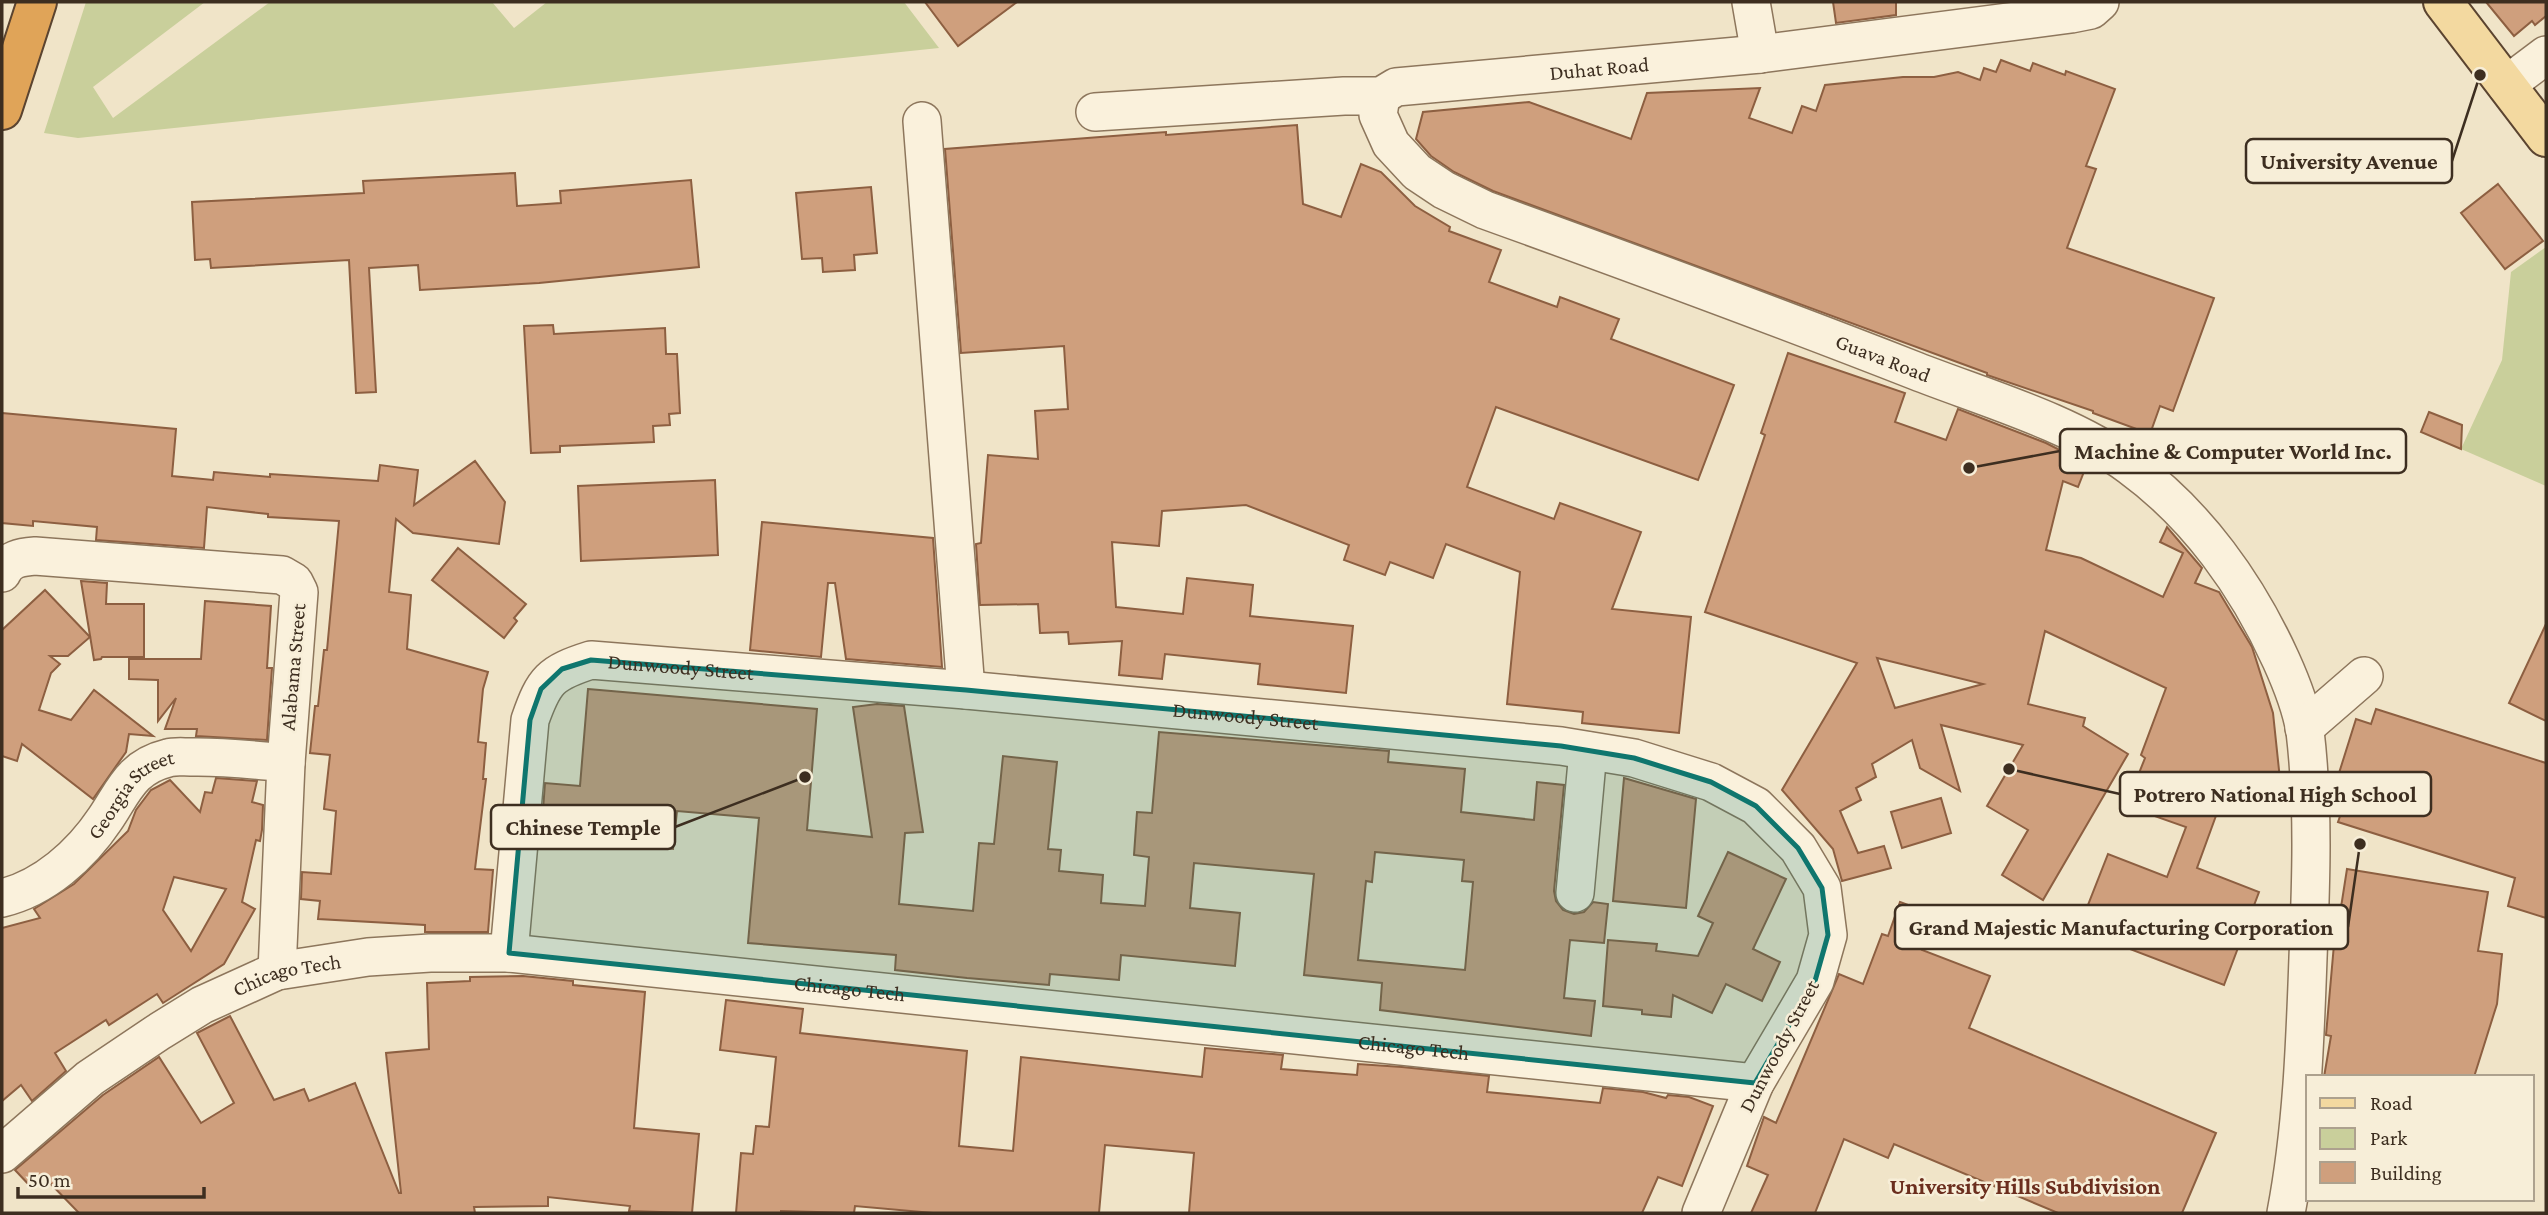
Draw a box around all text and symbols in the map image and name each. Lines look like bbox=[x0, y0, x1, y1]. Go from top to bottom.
street label: Duhat Road bbox=[1548, 52, 1650, 85]
callout: University Avenue bbox=[2246, 139, 2452, 183]
text: University Avenue bbox=[2260, 148, 2438, 174]
street label: Guava Road bbox=[1832, 329, 1934, 387]
callout: Machine & Computer World Inc. bbox=[2060, 429, 2406, 473]
text: Machine & Computer World Inc. bbox=[2074, 438, 2392, 464]
street label: Alabama Street bbox=[275, 601, 311, 732]
street label: Dunwoody Street bbox=[607, 649, 756, 685]
street label: Dunwoody Street bbox=[1172, 698, 1321, 735]
street label: Georgia Street bbox=[83, 745, 177, 844]
callout: Potrero National High School bbox=[2120, 772, 2431, 816]
text: Potrero National High School bbox=[2133, 781, 2417, 807]
callout: Chinese Temple bbox=[491, 805, 675, 849]
text: Chinese Temple bbox=[505, 814, 661, 840]
callout: Grand Majestic Manufacturing Corporation bbox=[1895, 905, 2348, 949]
text: Grand Majestic Manufacturing Corporation bbox=[1909, 914, 2333, 940]
street label: Chicago Tech bbox=[229, 949, 343, 1001]
street label: Chicago Tech bbox=[793, 971, 906, 1006]
street label: Dunwoody Street bbox=[1734, 975, 1824, 1116]
street label: Chicago Tech bbox=[1357, 1030, 1470, 1065]
legend bbox=[2306, 1075, 2534, 1201]
text: Road bbox=[2370, 1091, 2413, 1115]
text: Park bbox=[2370, 1126, 2407, 1150]
scale bar bbox=[18, 1156, 203, 1200]
text: Building bbox=[2370, 1161, 2442, 1185]
text: 50 m bbox=[28, 1168, 71, 1192]
district label: University Hills Subdivision bbox=[1890, 1173, 2160, 1199]

